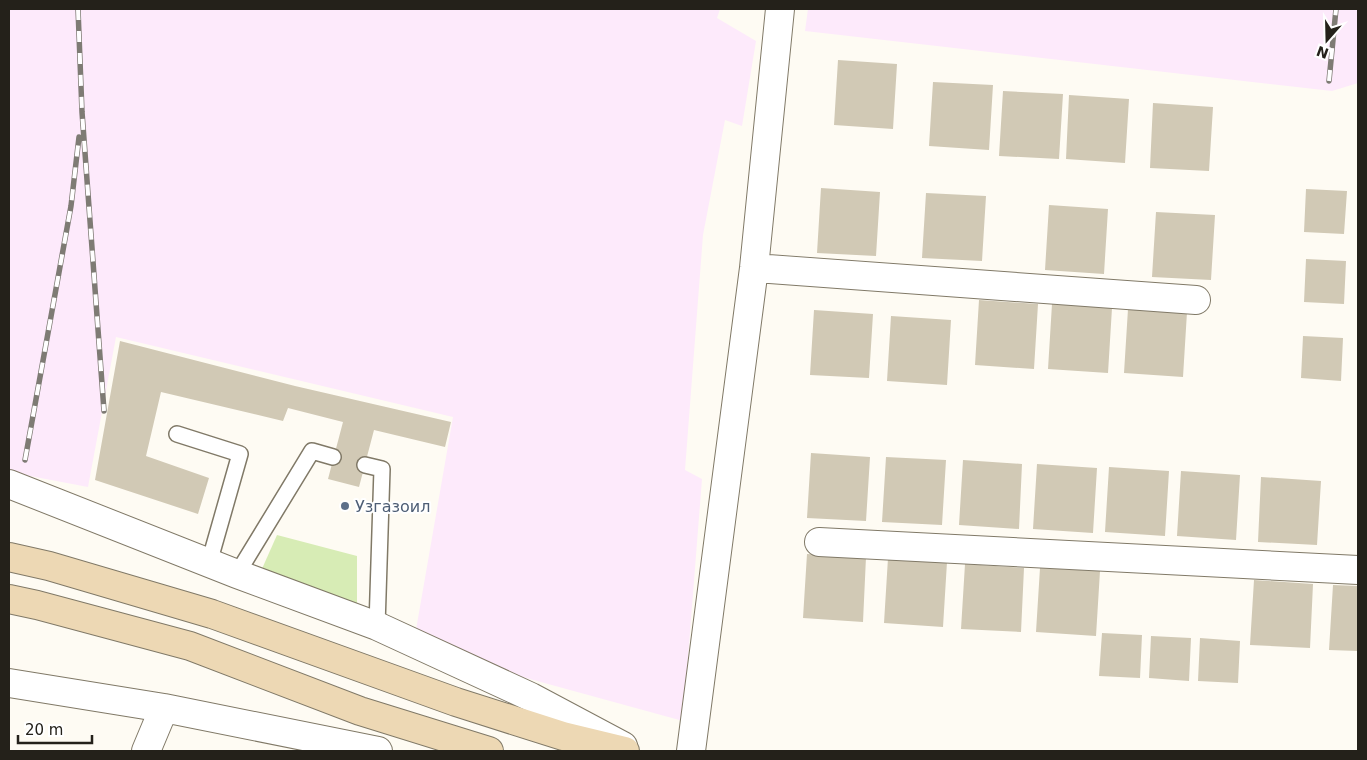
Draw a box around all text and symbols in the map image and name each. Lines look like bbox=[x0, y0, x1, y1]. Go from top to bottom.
north arrow bbox=[1302, 15, 1352, 65]
text: N bbox=[1314, 43, 1331, 62]
place label: Узгазоил bbox=[355, 497, 430, 516]
marker: Узгазоил bbox=[339, 500, 351, 512]
scale bar bbox=[18, 712, 91, 744]
text: 20 m bbox=[25, 721, 63, 739]

